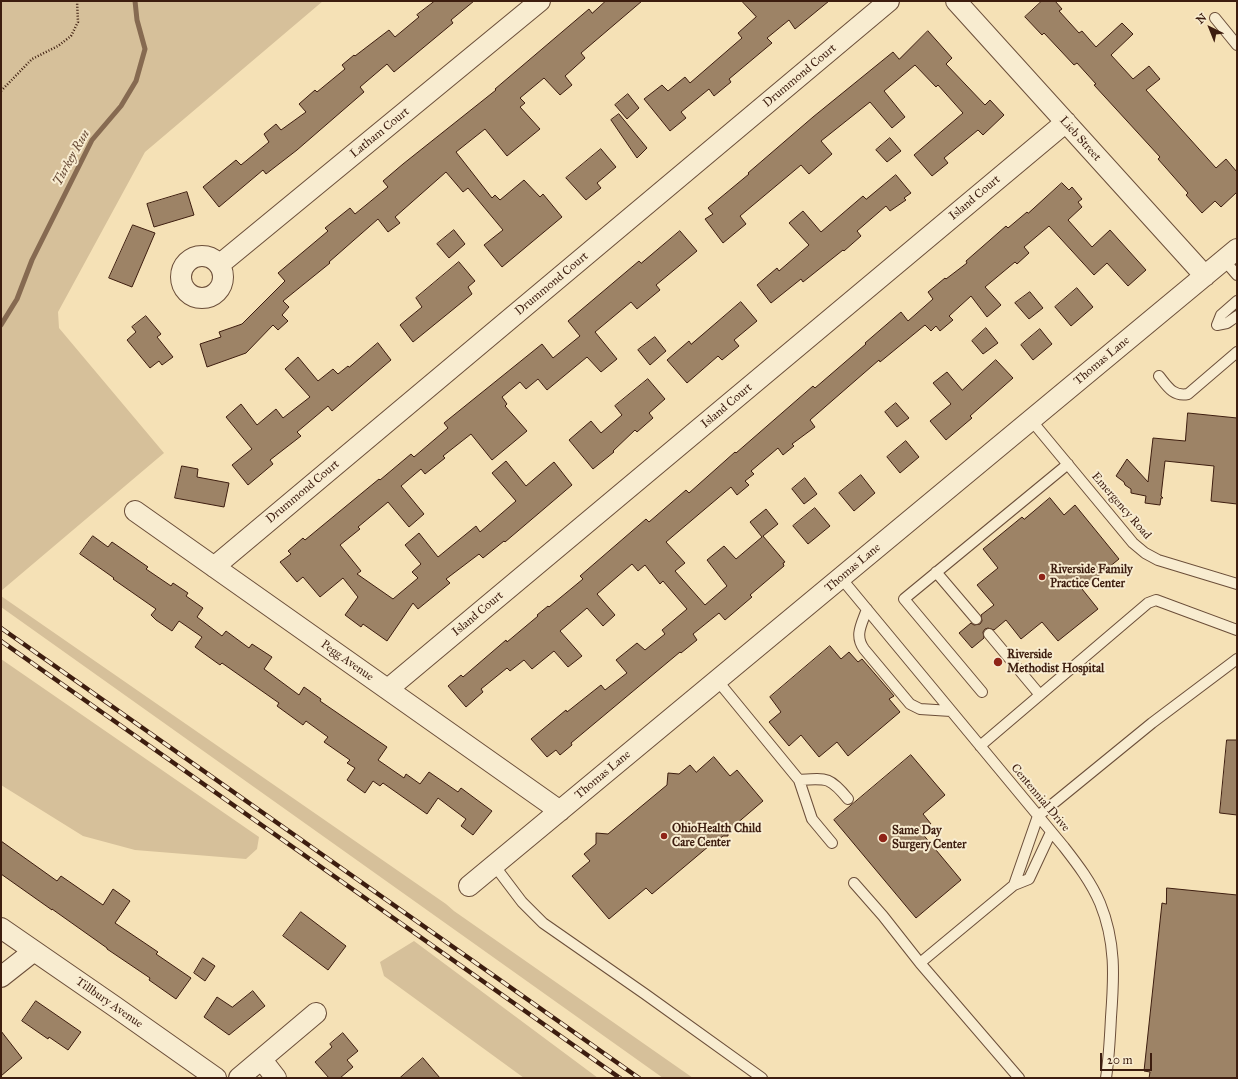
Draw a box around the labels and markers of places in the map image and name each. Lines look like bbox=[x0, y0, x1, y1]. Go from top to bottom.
place label: Riverside Family Practice Center bbox=[1050, 563, 1133, 591]
marker: Riverside Family Practice Center bbox=[1037, 572, 1047, 582]
place label: Riverside Methodist Hospital bbox=[1007, 648, 1104, 676]
marker: Riverside Methodist Hospital bbox=[992, 656, 1004, 668]
place label: OhioHealth Child Care Center bbox=[672, 822, 761, 850]
place label: Same Day Surgery Center bbox=[892, 824, 966, 852]
marker: OhioHealth Child Care Center bbox=[659, 831, 669, 841]
marker: Same Day Surgery Center bbox=[877, 832, 889, 844]

